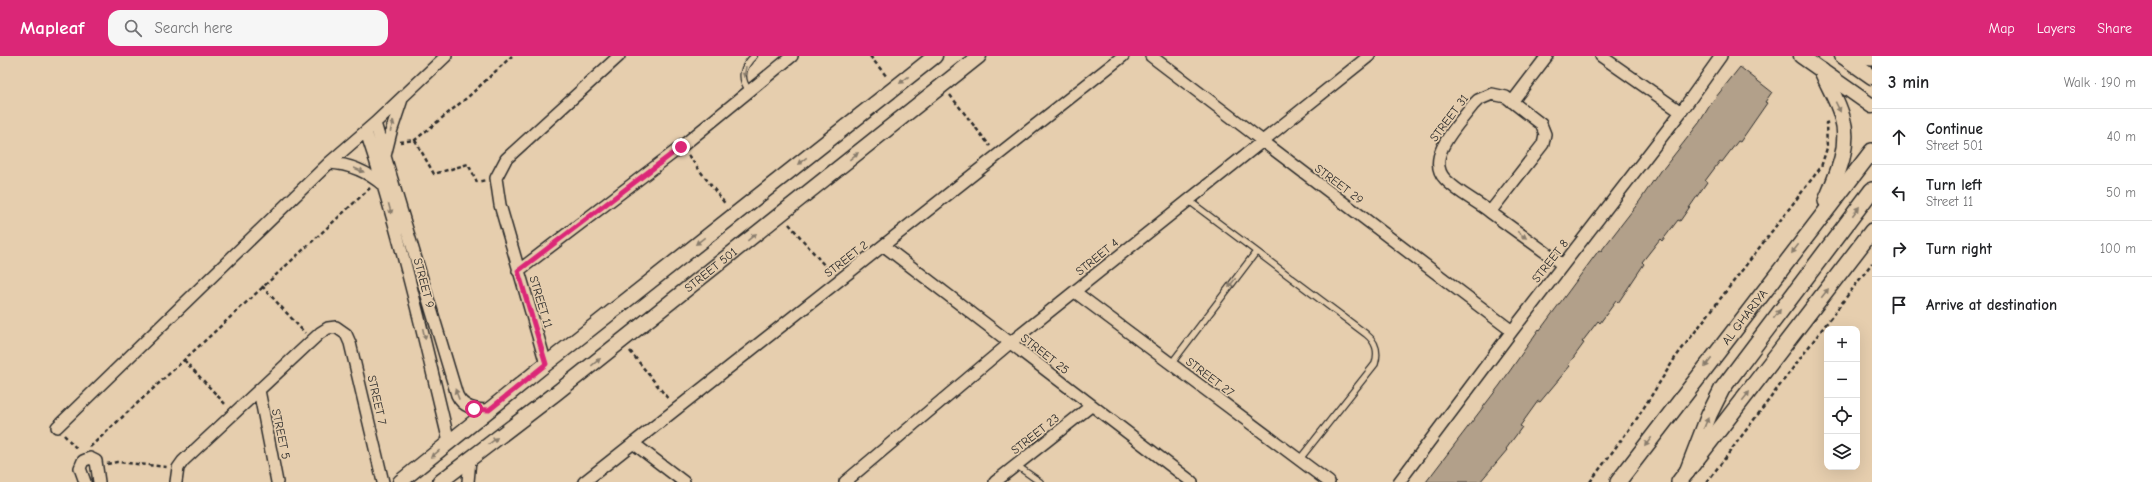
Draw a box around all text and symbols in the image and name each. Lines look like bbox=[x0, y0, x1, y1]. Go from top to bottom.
search box bbox=[108, 10, 388, 46]
text: Mapleaf bbox=[20, 17, 84, 39]
icon: search bbox=[122, 17, 144, 39]
text: Search here bbox=[154, 19, 233, 37]
text: Map bbox=[1988, 20, 2015, 37]
text: Layers bbox=[2037, 20, 2075, 37]
text: Share bbox=[2097, 20, 2132, 37]
one-way arrow bbox=[741, 66, 747, 79]
text: 3 min bbox=[1888, 73, 1929, 92]
text: Walk · 190 m bbox=[2064, 75, 2136, 90]
one-way arrow bbox=[899, 76, 910, 85]
street label: STREET 31 bbox=[1427, 91, 1471, 144]
one-way arrow bbox=[1835, 101, 1841, 113]
one-way arrow bbox=[389, 119, 395, 131]
text: Continue bbox=[1926, 120, 1983, 138]
icon: ahead bbox=[1888, 126, 1910, 148]
text: 40 m bbox=[2107, 129, 2136, 144]
route end bbox=[672, 138, 690, 156]
text: Street 501 bbox=[1926, 138, 1983, 153]
one-way arrow bbox=[848, 152, 859, 160]
one-way arrow bbox=[797, 156, 808, 165]
street label: STREET 29 bbox=[1312, 161, 1366, 207]
one-way arrow bbox=[353, 167, 365, 173]
text: Turn left bbox=[1926, 176, 1982, 194]
icon: left bbox=[1888, 182, 1910, 204]
text: 50 m bbox=[2106, 185, 2136, 200]
text: Street 11 bbox=[1926, 194, 1973, 209]
one-way arrow bbox=[387, 203, 393, 215]
one-way arrow bbox=[1852, 205, 1860, 216]
one-way arrow bbox=[1516, 231, 1527, 239]
one-way arrow bbox=[747, 233, 758, 241]
street label: STREET 4 bbox=[1073, 236, 1121, 278]
one-way arrow bbox=[695, 237, 706, 246]
street label: STREET 8 bbox=[1529, 237, 1571, 285]
street label: STREET 2 bbox=[822, 238, 870, 280]
icon: right bbox=[1888, 238, 1910, 260]
text: Turn right bbox=[1926, 240, 1992, 258]
text: 100 m bbox=[2100, 241, 2136, 256]
street label: STREET 501 bbox=[682, 244, 740, 295]
one-way arrow bbox=[1791, 244, 1800, 255]
street label: STREET 9 bbox=[411, 256, 437, 310]
street label: STREET 11 bbox=[526, 274, 556, 330]
one-way arrow bbox=[1228, 277, 1236, 288]
street label: AL GHARIYA bbox=[1719, 286, 1770, 347]
one-way arrow bbox=[1821, 287, 1829, 298]
icon: arrive bbox=[1888, 294, 1910, 316]
text: Arrive at destination bbox=[1926, 296, 2057, 314]
one-way arrow bbox=[1773, 309, 1781, 320]
map controls bbox=[1824, 326, 1860, 470]
button: + bbox=[1824, 326, 1860, 362]
one-way arrow bbox=[421, 328, 427, 341]
street label: STREET 25 bbox=[1018, 331, 1072, 377]
street label: STREET 27 bbox=[1183, 354, 1237, 400]
one-way arrow bbox=[590, 357, 601, 366]
one-way arrow bbox=[1704, 358, 1712, 369]
button: − bbox=[1824, 362, 1860, 398]
street label: STREET 7 bbox=[365, 374, 390, 426]
one-way arrow bbox=[454, 387, 460, 399]
one-way arrow bbox=[1741, 390, 1750, 401]
button: locate bbox=[1824, 398, 1860, 434]
route start bbox=[465, 400, 483, 418]
street label: STREET 5 bbox=[269, 407, 293, 461]
street label: STREET 23 bbox=[1008, 411, 1062, 457]
one-way arrow bbox=[1704, 416, 1710, 428]
button: layers bbox=[1824, 434, 1860, 470]
one-way arrow bbox=[488, 437, 499, 446]
one-way arrow bbox=[1644, 437, 1652, 448]
one-way arrow bbox=[429, 450, 440, 458]

